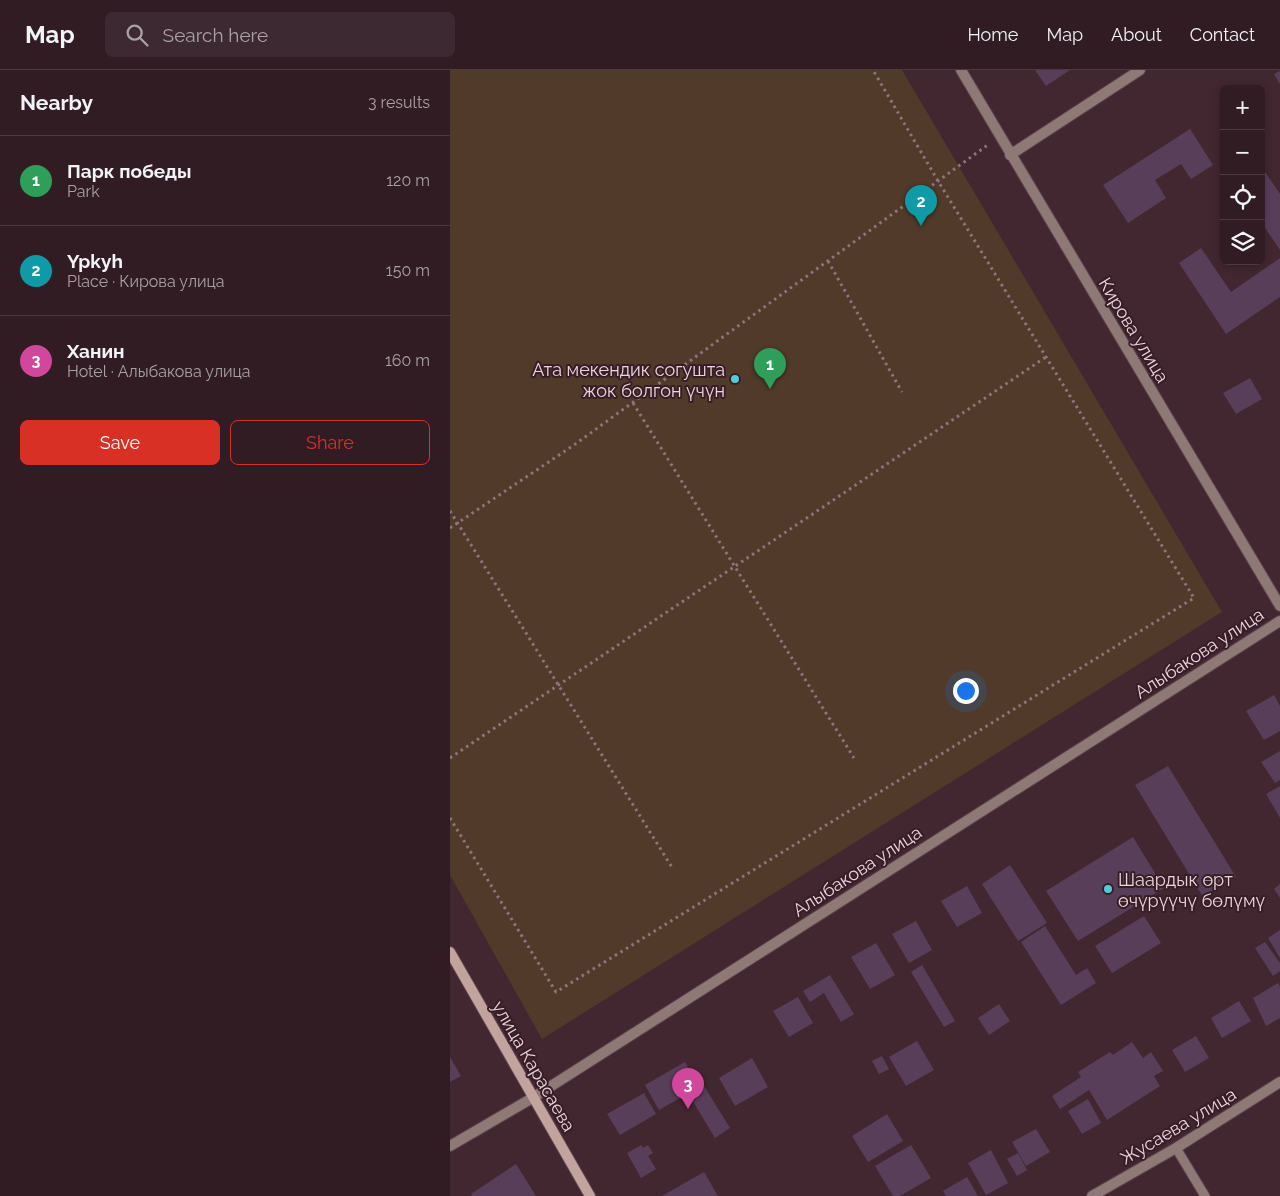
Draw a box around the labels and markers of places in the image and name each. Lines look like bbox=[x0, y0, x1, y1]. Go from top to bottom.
pin: 2 bbox=[905, 185, 937, 226]
pin: 1 bbox=[754, 348, 786, 389]
place label: Ата мекендик согушта жок болгон үчүн bbox=[532, 359, 725, 401]
marker: Ата мекендик согушта жок болгон үчүн bbox=[729, 373, 741, 385]
place label: Шаардык өрт өчүрүүчү бөлүмү bbox=[1118, 869, 1266, 911]
marker: Шаардык өрт өчүрүүчү бөлүмү bbox=[1102, 883, 1114, 895]
pin: 3 bbox=[672, 1068, 704, 1109]

